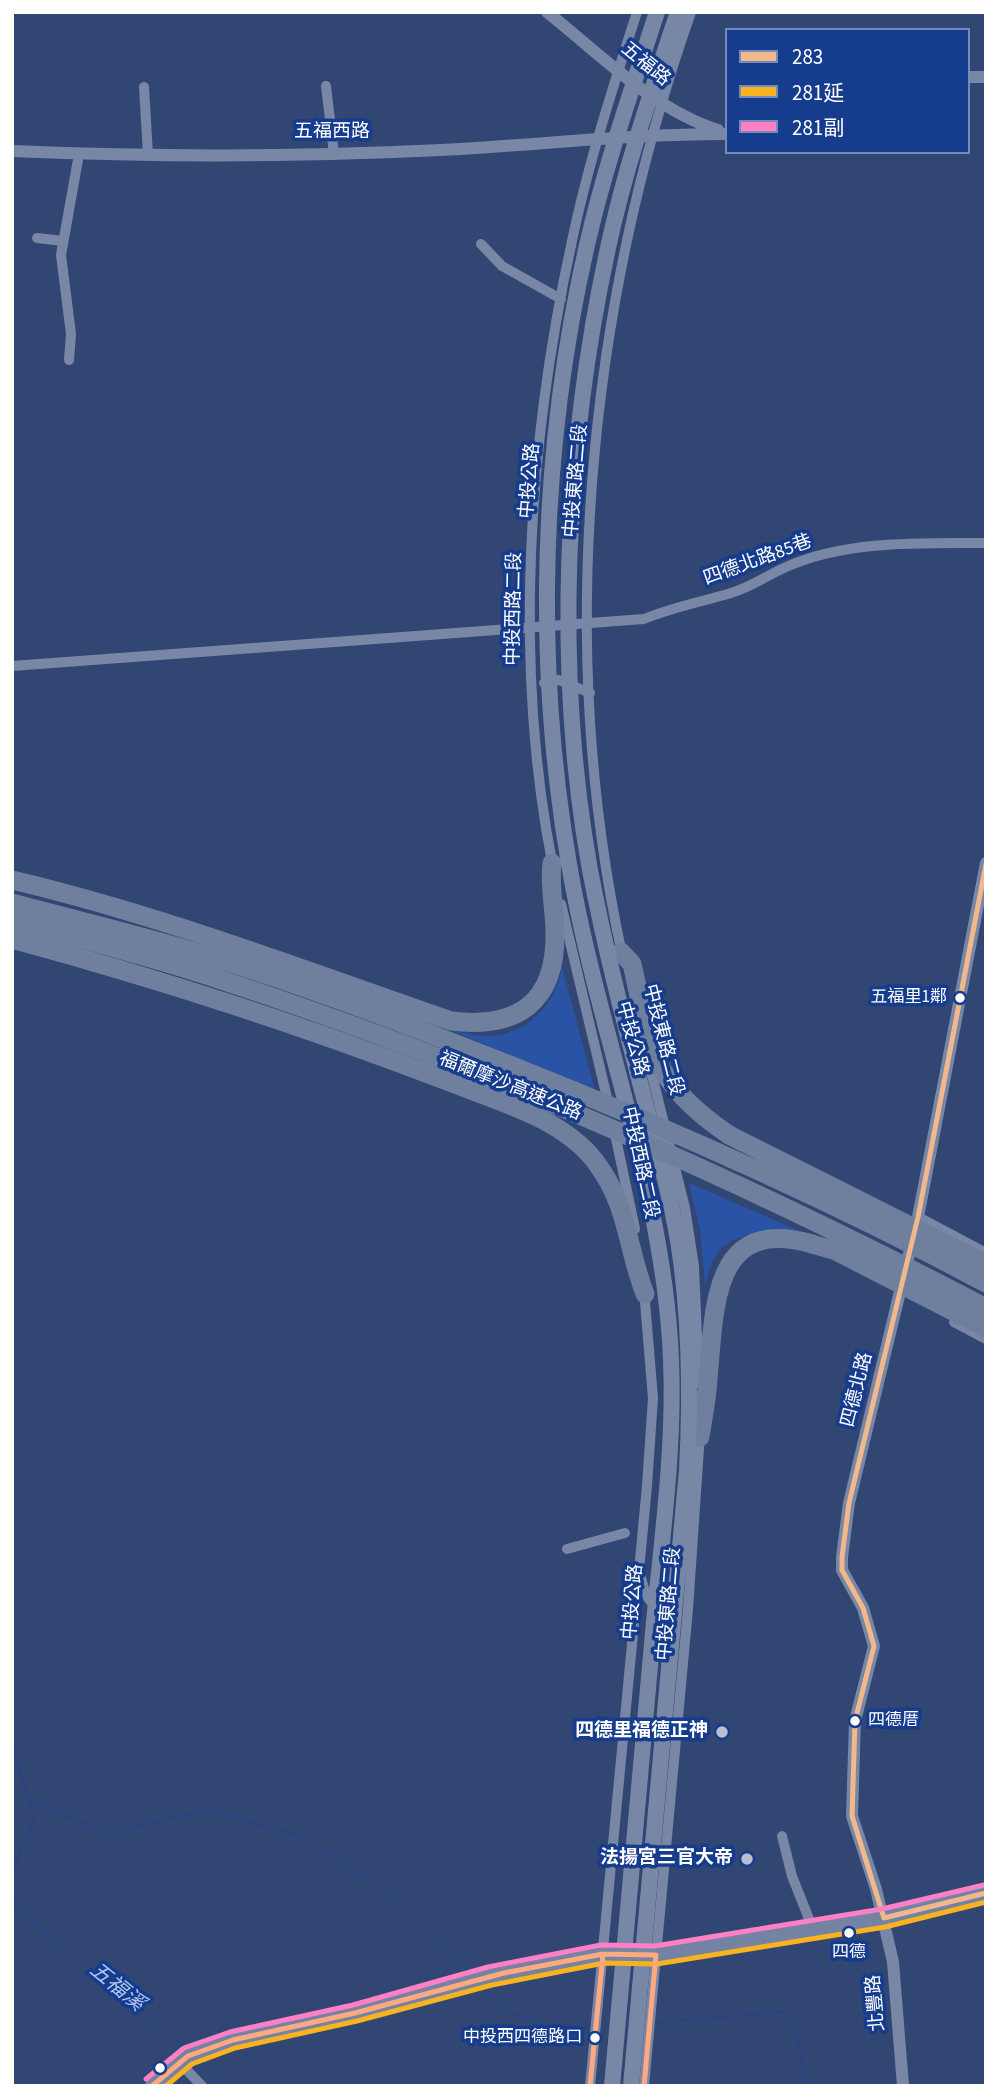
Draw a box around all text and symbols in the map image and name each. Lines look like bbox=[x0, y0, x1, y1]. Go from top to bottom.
legend bbox=[725, 28, 970, 154]
street label: 五福路 bbox=[616, 38, 674, 92]
text: 283 bbox=[792, 42, 823, 72]
text: 281延 bbox=[792, 78, 844, 108]
text: 281副 bbox=[792, 113, 844, 143]
street label: 五福西路 bbox=[294, 122, 370, 144]
street label: 中投東路二段 bbox=[561, 423, 593, 539]
street label: 中投公路 bbox=[516, 442, 546, 520]
street label: 四德北路85巷 bbox=[701, 531, 815, 591]
street label: 中投西路二段 bbox=[503, 552, 527, 666]
street label: 中投東路二段 bbox=[637, 982, 687, 1098]
place label: 五福里1鄰 bbox=[871, 988, 947, 1008]
marker: 五福里1鄰 bbox=[953, 991, 967, 1005]
street label: 中投公路 bbox=[610, 999, 652, 1079]
street label: 福爾摩沙高速公路 bbox=[435, 1048, 585, 1126]
street label: 中投西路二段 bbox=[616, 1105, 662, 1221]
street label: 四德北路 bbox=[838, 1350, 878, 1430]
street label: 中投東路二段 bbox=[654, 1546, 686, 1662]
street label: 中投公路 bbox=[619, 1563, 649, 1641]
place label: 四德厝 bbox=[868, 1711, 919, 1731]
marker: 四德厝 bbox=[848, 1714, 862, 1728]
place label: 四德里福德正神 bbox=[575, 1721, 708, 1743]
marker: 四德里福德正神 bbox=[714, 1724, 730, 1740]
place label: 法揚宮三官大帝 bbox=[600, 1848, 733, 1870]
marker: 法揚宮三官大帝 bbox=[739, 1851, 755, 1867]
marker: 四德 bbox=[842, 1926, 856, 1940]
place label: 四德 bbox=[832, 1943, 866, 1963]
water label: 五福溪 bbox=[84, 1958, 148, 2018]
street label: 北豐路 bbox=[863, 1974, 891, 2032]
place label: 中投西四德路口 bbox=[463, 2028, 582, 2048]
marker: 中投西四德路口 bbox=[588, 2031, 602, 2045]
unlabelled marker bbox=[153, 2061, 167, 2075]

